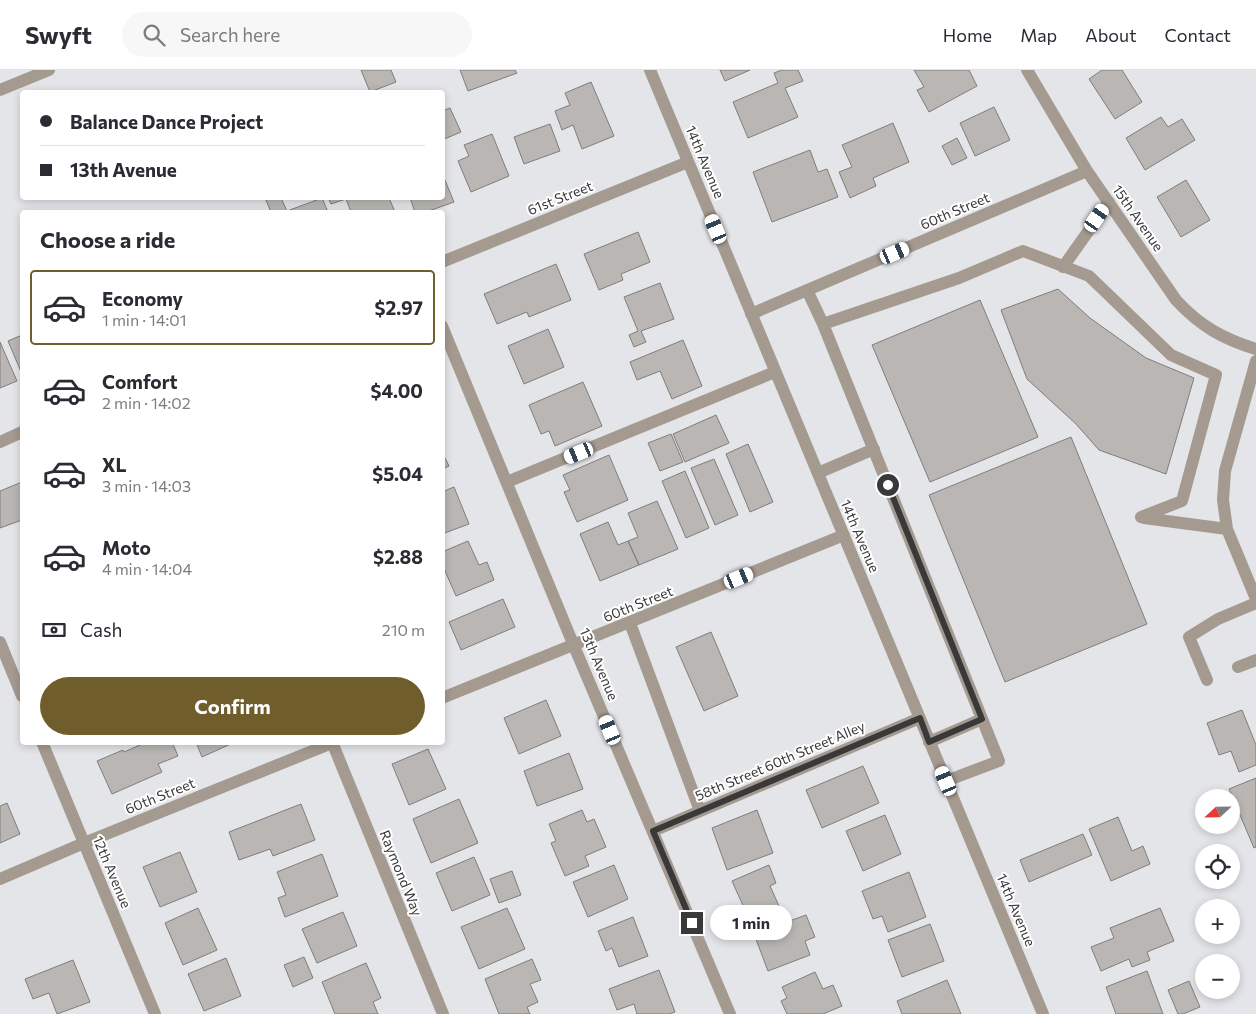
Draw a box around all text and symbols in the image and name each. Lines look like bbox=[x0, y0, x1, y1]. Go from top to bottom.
search box bbox=[122, 12, 472, 57]
text: Swyft bbox=[25, 20, 92, 49]
icon: search bbox=[140, 21, 168, 49]
text: Search here bbox=[180, 23, 280, 46]
text: Home bbox=[943, 24, 992, 46]
text: Map bbox=[1020, 24, 1057, 46]
text: About bbox=[1085, 24, 1137, 46]
text: Contact bbox=[1165, 24, 1231, 46]
text: Balance Dance Project bbox=[70, 110, 263, 133]
street label: 14th Avenue bbox=[682, 123, 728, 201]
text: 13th Avenue bbox=[70, 158, 177, 181]
street label: 61st Street bbox=[525, 177, 595, 218]
street label: 15th Avenue bbox=[1109, 181, 1167, 254]
street label: 60th Street bbox=[918, 188, 992, 233]
car bbox=[1082, 201, 1111, 235]
car bbox=[703, 212, 728, 246]
text: Choose a ride bbox=[40, 226, 175, 253]
car bbox=[878, 240, 911, 266]
icon: car bbox=[42, 285, 87, 330]
text: Economy bbox=[102, 287, 183, 310]
text: $2.97 bbox=[375, 296, 423, 319]
text: 1 min · 14:01 bbox=[102, 310, 187, 329]
icon: car bbox=[42, 368, 87, 413]
text: Comfort bbox=[102, 370, 178, 393]
text: $4.00 bbox=[370, 379, 423, 402]
text: 2 min · 14:02 bbox=[102, 393, 191, 412]
car bbox=[562, 440, 595, 466]
icon: car bbox=[42, 451, 87, 496]
text: XL bbox=[102, 453, 127, 476]
text: $5.04 bbox=[372, 462, 423, 485]
route start bbox=[877, 474, 899, 496]
text: 3 min · 14:03 bbox=[102, 476, 191, 495]
street label: 14th Avenue bbox=[837, 497, 883, 575]
icon: car bbox=[42, 534, 87, 579]
text: Moto bbox=[102, 536, 151, 559]
text: $2.88 bbox=[373, 545, 423, 568]
text: 4 min · 14:04 bbox=[102, 559, 192, 578]
car bbox=[722, 565, 755, 591]
street label: 60th Street bbox=[600, 582, 675, 625]
icon: cash bbox=[40, 616, 68, 644]
text: Cash bbox=[80, 618, 122, 641]
text: 210 m bbox=[382, 620, 425, 639]
street label: 13th Avenue bbox=[577, 625, 622, 703]
button: Confirm bbox=[40, 677, 425, 735]
car bbox=[597, 713, 622, 747]
street label: 58th Street 60th Street Alley bbox=[692, 717, 867, 804]
car bbox=[933, 764, 958, 798]
street label: 60th Street bbox=[122, 774, 197, 817]
north arrow bbox=[1195, 789, 1240, 834]
map controls bbox=[1195, 789, 1240, 999]
street label: Raymond Way bbox=[377, 827, 426, 918]
street label: 12th Avenue bbox=[90, 833, 135, 911]
button: locate bbox=[1195, 844, 1240, 889]
street label: 14th Avenue bbox=[993, 871, 1039, 949]
button: + bbox=[1195, 899, 1240, 944]
callout: 1 min bbox=[710, 906, 792, 940]
route end bbox=[681, 912, 703, 934]
text: 1 min bbox=[732, 913, 770, 932]
button: − bbox=[1195, 954, 1240, 999]

